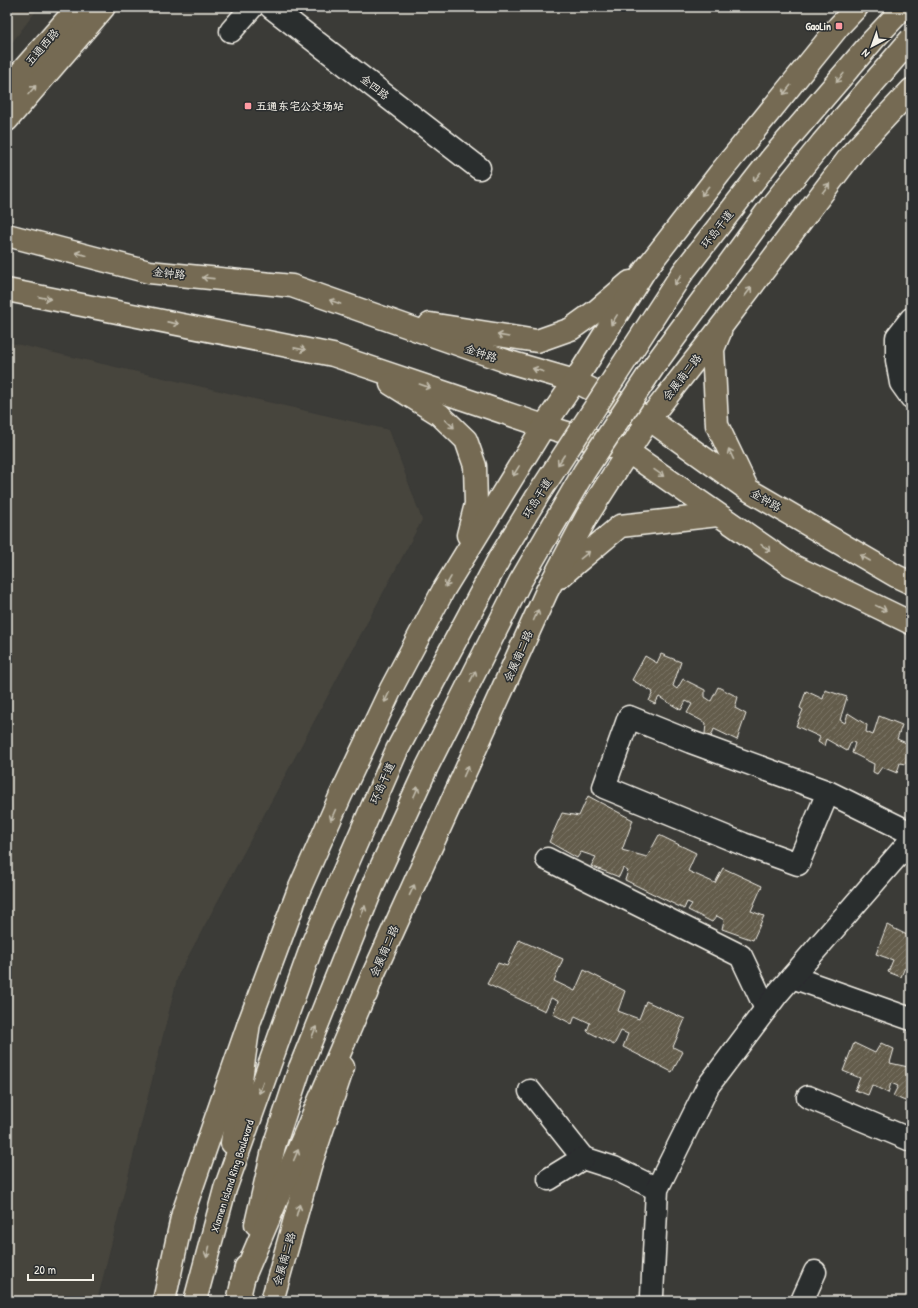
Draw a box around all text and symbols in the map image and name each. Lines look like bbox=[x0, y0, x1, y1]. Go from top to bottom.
place label: GaoLin bbox=[805, 19, 831, 33]
marker: GaoLin bbox=[834, 21, 844, 31]
street label: 五通西路 bbox=[22, 26, 62, 68]
north arrow bbox=[852, 26, 892, 66]
text: N bbox=[859, 46, 872, 61]
street label: 金四路 bbox=[358, 71, 392, 103]
one-way arrow bbox=[836, 72, 845, 83]
one-way arrow bbox=[28, 85, 37, 95]
one-way arrow bbox=[782, 85, 791, 96]
place label: 五通东宅公交场站 bbox=[256, 99, 344, 113]
marker: 五通东宅公交场站 bbox=[243, 101, 253, 111]
one-way arrow bbox=[753, 172, 761, 183]
one-way arrow bbox=[822, 183, 830, 194]
one-way arrow bbox=[701, 186, 709, 197]
street label: 环岛干道 bbox=[698, 207, 736, 251]
one-way arrow bbox=[75, 250, 88, 257]
street label: 金钟路 bbox=[152, 264, 186, 282]
one-way arrow bbox=[202, 274, 215, 281]
one-way arrow bbox=[673, 275, 682, 286]
one-way arrow bbox=[743, 287, 752, 298]
one-way arrow bbox=[38, 294, 51, 302]
one-way arrow bbox=[330, 297, 342, 305]
one-way arrow bbox=[609, 314, 617, 326]
one-way arrow bbox=[166, 320, 179, 328]
one-way arrow bbox=[497, 332, 510, 340]
street label: 金钟路 bbox=[463, 341, 499, 365]
one-way arrow bbox=[293, 345, 306, 353]
street label: 会展南二路 bbox=[660, 351, 704, 403]
one-way arrow bbox=[532, 366, 545, 373]
one-way arrow bbox=[418, 383, 431, 390]
one-way arrow bbox=[445, 419, 455, 429]
one-way arrow bbox=[727, 448, 734, 460]
one-way arrow bbox=[557, 454, 565, 465]
one-way arrow bbox=[512, 465, 520, 476]
one-way arrow bbox=[654, 469, 665, 477]
street label: 环岛干道 bbox=[519, 476, 555, 520]
street label: 金钟路 bbox=[748, 486, 784, 514]
one-way arrow bbox=[760, 544, 771, 552]
one-way arrow bbox=[580, 550, 591, 559]
one-way arrow bbox=[859, 553, 871, 561]
one-way arrow bbox=[443, 576, 451, 588]
one-way arrow bbox=[874, 605, 886, 612]
one-way arrow bbox=[533, 609, 540, 621]
street label: 会展南二路 bbox=[500, 628, 536, 684]
one-way arrow bbox=[470, 670, 477, 682]
one-way arrow bbox=[383, 690, 390, 702]
street label: 环岛干道 bbox=[367, 760, 397, 806]
one-way arrow bbox=[462, 766, 470, 778]
one-way arrow bbox=[412, 787, 420, 799]
one-way arrow bbox=[328, 808, 336, 820]
one-way arrow bbox=[409, 884, 416, 896]
one-way arrow bbox=[360, 906, 367, 918]
street label: 会展南二路 bbox=[366, 923, 402, 979]
one-way arrow bbox=[311, 1026, 319, 1038]
one-way arrow bbox=[257, 1082, 265, 1094]
street label: Xiamen Island Ring Boulevard bbox=[207, 1117, 257, 1234]
one-way arrow bbox=[293, 1149, 300, 1161]
one-way arrow bbox=[295, 1203, 302, 1216]
street label: 会展南二路 bbox=[270, 1231, 298, 1287]
one-way arrow bbox=[204, 1245, 211, 1258]
scale bar bbox=[28, 1256, 93, 1282]
text: 20 m bbox=[34, 1261, 56, 1278]

